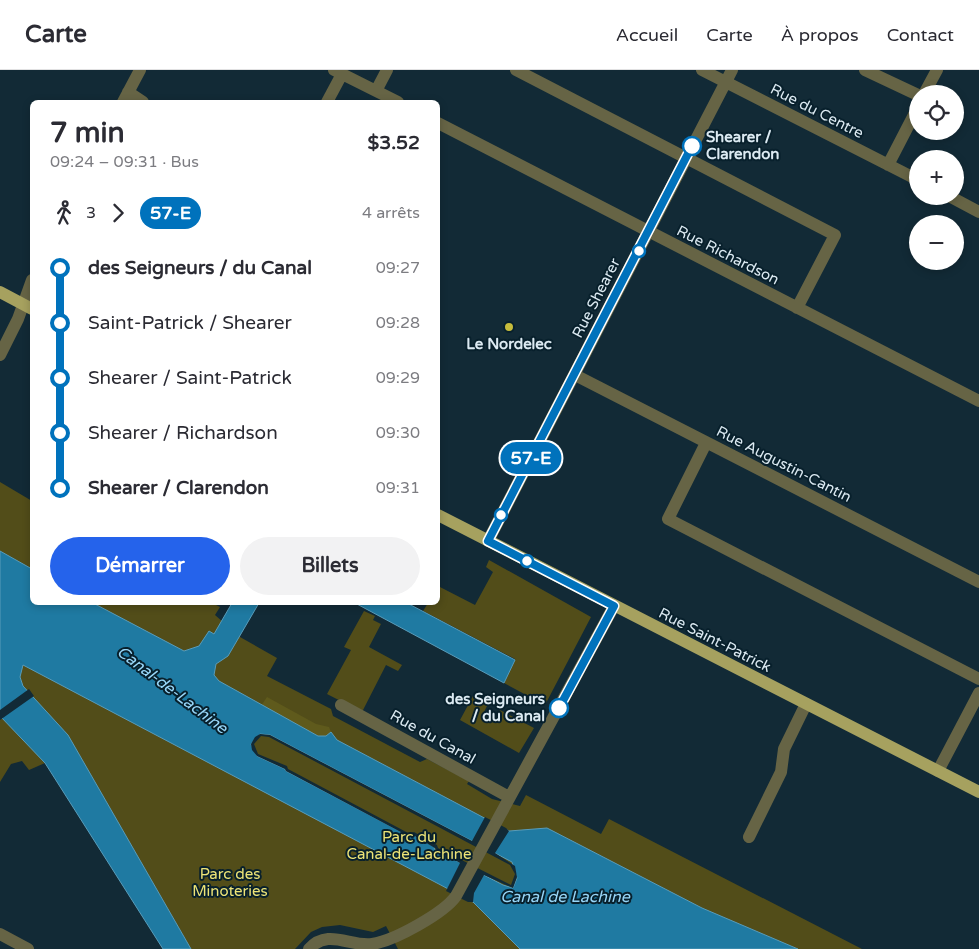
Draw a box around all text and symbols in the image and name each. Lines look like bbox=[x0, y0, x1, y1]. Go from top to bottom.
text: Carte bbox=[25, 20, 87, 49]
text: Accueil bbox=[616, 24, 678, 46]
text: Carte bbox=[706, 24, 753, 46]
text: À propos bbox=[781, 24, 859, 46]
text: Contact bbox=[887, 24, 954, 46]
street label: Rue du Centre bbox=[767, 80, 867, 142]
map controls bbox=[909, 85, 964, 270]
button: locate bbox=[909, 85, 964, 140]
text: 7 min bbox=[50, 116, 125, 150]
place label: Shearer / Clarendon bbox=[706, 128, 779, 163]
text: $3.52 bbox=[368, 132, 420, 154]
marker: Shearer / Clarendon bbox=[682, 136, 702, 156]
button: + bbox=[909, 150, 964, 205]
text: 09:24 – 09:31 · Bus bbox=[50, 152, 199, 172]
icon: walk bbox=[50, 199, 78, 227]
icon: forward bbox=[104, 199, 132, 227]
text: 57-E bbox=[150, 202, 191, 224]
text: 3 bbox=[86, 203, 96, 223]
text: 4 arrêts bbox=[362, 203, 420, 223]
button: − bbox=[909, 215, 964, 270]
street label: Rue Richardson bbox=[674, 221, 782, 289]
unlabelled marker bbox=[632, 244, 646, 258]
street label: Rue Shearer bbox=[568, 255, 624, 341]
text: des Seigneurs / du Canal bbox=[88, 257, 312, 279]
text: 09:27 bbox=[376, 258, 420, 278]
text: Saint-Patrick / Shearer bbox=[88, 312, 292, 334]
text: 09:28 bbox=[376, 313, 420, 333]
marker: Le Nordelec bbox=[503, 321, 515, 333]
place label: Le Nordelec bbox=[466, 335, 552, 353]
text: Shearer / Saint-Patrick bbox=[88, 367, 292, 389]
text: 09:29 bbox=[376, 368, 420, 388]
text: Shearer / Richardson bbox=[88, 422, 278, 444]
street label: Rue Augustin-Cantin bbox=[713, 422, 855, 506]
text: 09:30 bbox=[376, 423, 420, 443]
line badge: 57-E bbox=[496, 442, 566, 474]
text: 57-E bbox=[510, 447, 552, 469]
text: Shearer / Clarendon bbox=[88, 477, 269, 499]
text: 09:31 bbox=[376, 478, 420, 498]
unlabelled marker bbox=[494, 508, 508, 522]
button: Démarrer bbox=[50, 537, 230, 595]
button: Billets bbox=[240, 537, 420, 595]
unlabelled marker bbox=[520, 554, 534, 568]
street label: Rue Saint-Patrick bbox=[656, 604, 774, 676]
water label: Canal-de-Lachine bbox=[113, 642, 232, 739]
place label: des Seigneurs / du Canal bbox=[445, 690, 545, 725]
marker: des Seigneurs / du Canal bbox=[549, 698, 569, 718]
street label: Rue du Canal bbox=[387, 706, 479, 768]
park label: Parc du Canal-de-Lachine bbox=[346, 828, 472, 863]
park label: Parc des Minoteries bbox=[192, 865, 268, 900]
water label: Canal de Lachine bbox=[500, 887, 631, 907]

